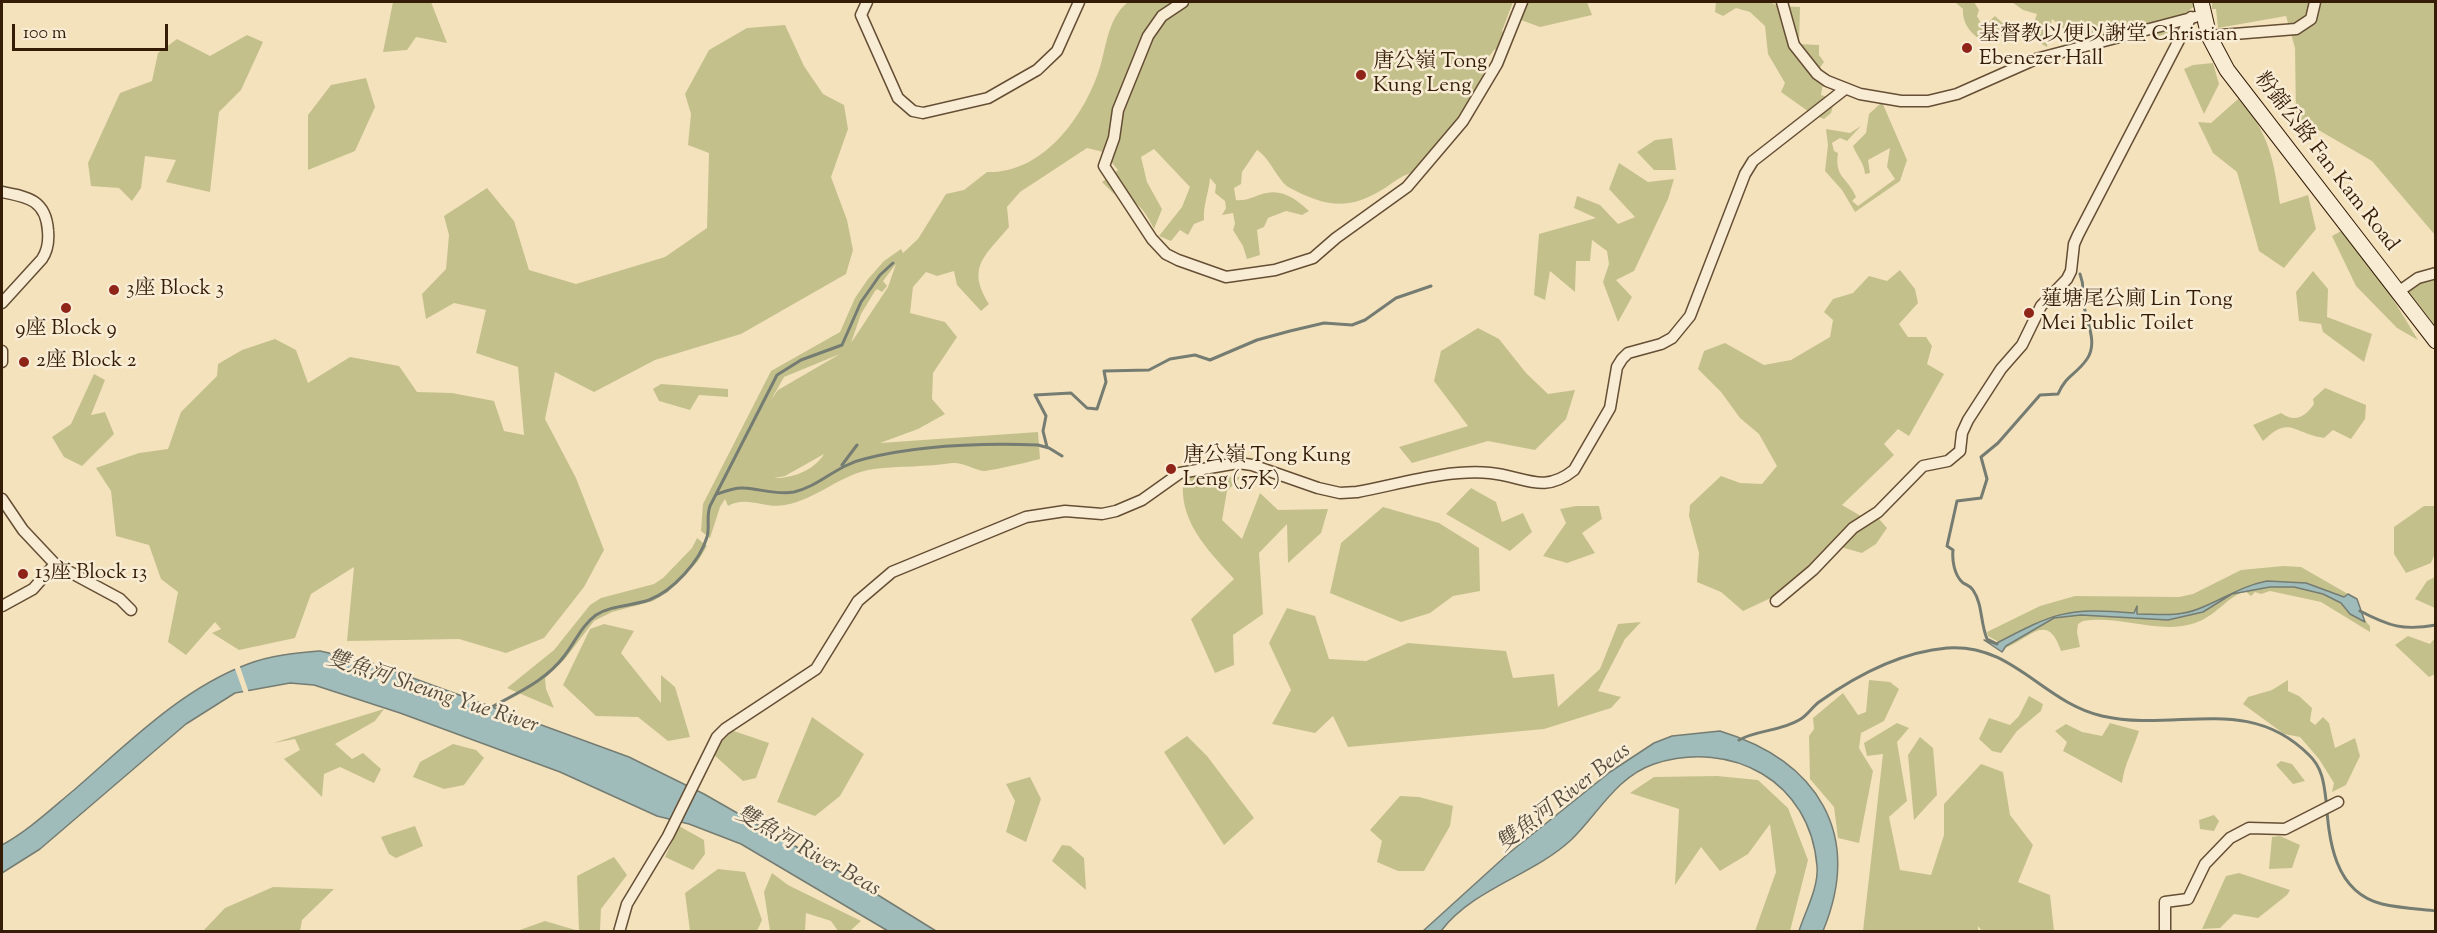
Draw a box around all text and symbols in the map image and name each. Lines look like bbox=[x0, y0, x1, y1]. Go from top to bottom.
scale bar bbox=[15, 12, 171, 50]
text: 100 m bbox=[23, 21, 67, 47]
place label: 基督教以便以謝堂 Christian Ebenezer Hall bbox=[1979, 23, 2238, 73]
marker: 基督教以便以謝堂 Christian Ebenezer Hall bbox=[1960, 41, 1974, 55]
place label: 唐公嶺 Tong Kung Leng bbox=[1373, 50, 1487, 100]
marker: 唐公嶺 Tong Kung Leng bbox=[1354, 68, 1368, 82]
street label: 粉錦公路 Fan Kam Road bbox=[2247, 68, 2403, 258]
place label: 3座 Block 3 bbox=[126, 277, 224, 303]
marker: 3座 Block 3 bbox=[107, 283, 121, 297]
place label: 蓮塘尾公廁 Lin Tong Mei Public Toilet bbox=[2041, 288, 2233, 338]
marker: 9座 Block 9 bbox=[59, 301, 73, 315]
marker: 蓮塘尾公廁 Lin Tong Mei Public Toilet bbox=[2022, 306, 2036, 320]
place label: 9座 Block 9 bbox=[15, 317, 117, 343]
place label: 2座 Block 2 bbox=[36, 349, 137, 375]
marker: 2座 Block 2 bbox=[17, 355, 31, 369]
place label: 唐公嶺 Tong Kung Leng (57K) bbox=[1183, 444, 1351, 494]
marker: 唐公嶺 Tong Kung Leng (57K) bbox=[1164, 462, 1178, 476]
place label: 13座 Block 13 bbox=[35, 561, 147, 587]
marker: 13座 Block 13 bbox=[16, 567, 30, 581]
water label: 雙魚河 Sheung Yue River bbox=[323, 647, 541, 741]
water label: 雙魚河 River Beas bbox=[1493, 739, 1637, 859]
water label: 雙魚河 River Beas bbox=[730, 802, 884, 904]

